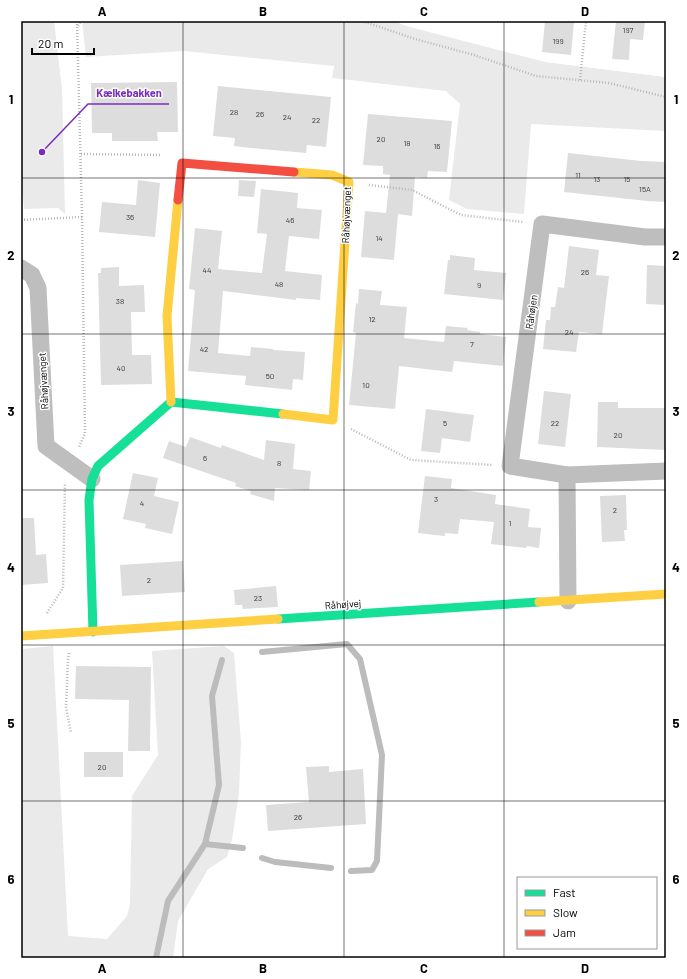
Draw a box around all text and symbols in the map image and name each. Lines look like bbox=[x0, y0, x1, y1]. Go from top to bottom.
text: A bbox=[98, 3, 107, 19]
text: B bbox=[259, 3, 267, 19]
text: C bbox=[420, 3, 428, 19]
text: D bbox=[581, 3, 589, 19]
house number: 197 bbox=[623, 25, 634, 35]
scale bar bbox=[32, 30, 94, 56]
text: 20 m bbox=[38, 36, 64, 50]
house number: 199 bbox=[552, 36, 564, 46]
callout: Kælkebakken bbox=[88, 81, 169, 104]
text: Kælkebakken bbox=[96, 86, 162, 99]
text: 1 bbox=[9, 91, 13, 107]
text: 1 bbox=[674, 91, 678, 107]
house number: 28 bbox=[230, 107, 238, 117]
house number: 26 bbox=[256, 109, 264, 119]
house number: 24 bbox=[283, 112, 291, 122]
house number: 22 bbox=[312, 115, 320, 125]
house number: 20 bbox=[377, 134, 385, 144]
house number: 18 bbox=[404, 138, 410, 148]
house number: 16 bbox=[434, 141, 440, 151]
house number: 11 bbox=[575, 170, 581, 180]
house number: 13 bbox=[594, 174, 600, 184]
house number: 15 bbox=[624, 174, 630, 184]
house number: 15A bbox=[639, 184, 651, 194]
street label: Råhøjvænget bbox=[339, 186, 353, 244]
house number: 36 bbox=[126, 212, 134, 222]
house number: 46 bbox=[286, 215, 294, 225]
house number: 14 bbox=[375, 233, 383, 243]
text: 2 bbox=[7, 247, 15, 263]
text: 2 bbox=[672, 247, 680, 263]
house number: 44 bbox=[203, 265, 211, 275]
house number: 26 bbox=[581, 267, 589, 277]
house number: 48 bbox=[275, 279, 283, 289]
house number: 9 bbox=[477, 280, 481, 290]
street label: Råhøjen bbox=[523, 294, 539, 330]
house number: 38 bbox=[116, 296, 124, 306]
house number: 12 bbox=[368, 314, 376, 324]
house number: 24 bbox=[565, 327, 573, 337]
house number: 7 bbox=[470, 339, 474, 349]
house number: 42 bbox=[200, 344, 208, 354]
street label: Råhøjvænget bbox=[36, 352, 50, 410]
house number: 40 bbox=[117, 363, 125, 373]
house number: 50 bbox=[266, 371, 274, 381]
house number: 10 bbox=[362, 380, 370, 390]
text: 3 bbox=[7, 403, 15, 419]
text: 3 bbox=[672, 403, 680, 419]
house number: 5 bbox=[443, 418, 447, 428]
house number: 22 bbox=[551, 418, 559, 428]
house number: 20 bbox=[614, 430, 622, 440]
house number: 6 bbox=[203, 453, 207, 463]
house number: 8 bbox=[277, 458, 281, 468]
house number: 3 bbox=[434, 494, 438, 504]
house number: 4 bbox=[140, 498, 144, 508]
house number: 2 bbox=[613, 505, 617, 515]
house number: 1 bbox=[509, 518, 512, 528]
text: 4 bbox=[7, 559, 15, 575]
text: 4 bbox=[672, 559, 680, 575]
house number: 2 bbox=[147, 575, 151, 585]
house number: 23 bbox=[254, 593, 262, 603]
street label: Råhøjvej bbox=[324, 597, 362, 611]
text: 5 bbox=[7, 715, 15, 731]
text: 5 bbox=[672, 715, 680, 731]
house number: 20 bbox=[98, 762, 106, 772]
house number: 26 bbox=[294, 812, 302, 822]
text: 6 bbox=[8, 871, 15, 887]
text: 6 bbox=[673, 871, 680, 887]
legend bbox=[517, 877, 657, 949]
text: Fast bbox=[553, 885, 576, 899]
text: Slow bbox=[553, 905, 578, 919]
text: Jam bbox=[553, 925, 576, 939]
text: A bbox=[98, 960, 107, 976]
text: B bbox=[259, 960, 267, 976]
text: C bbox=[420, 960, 428, 976]
text: D bbox=[581, 960, 589, 976]

